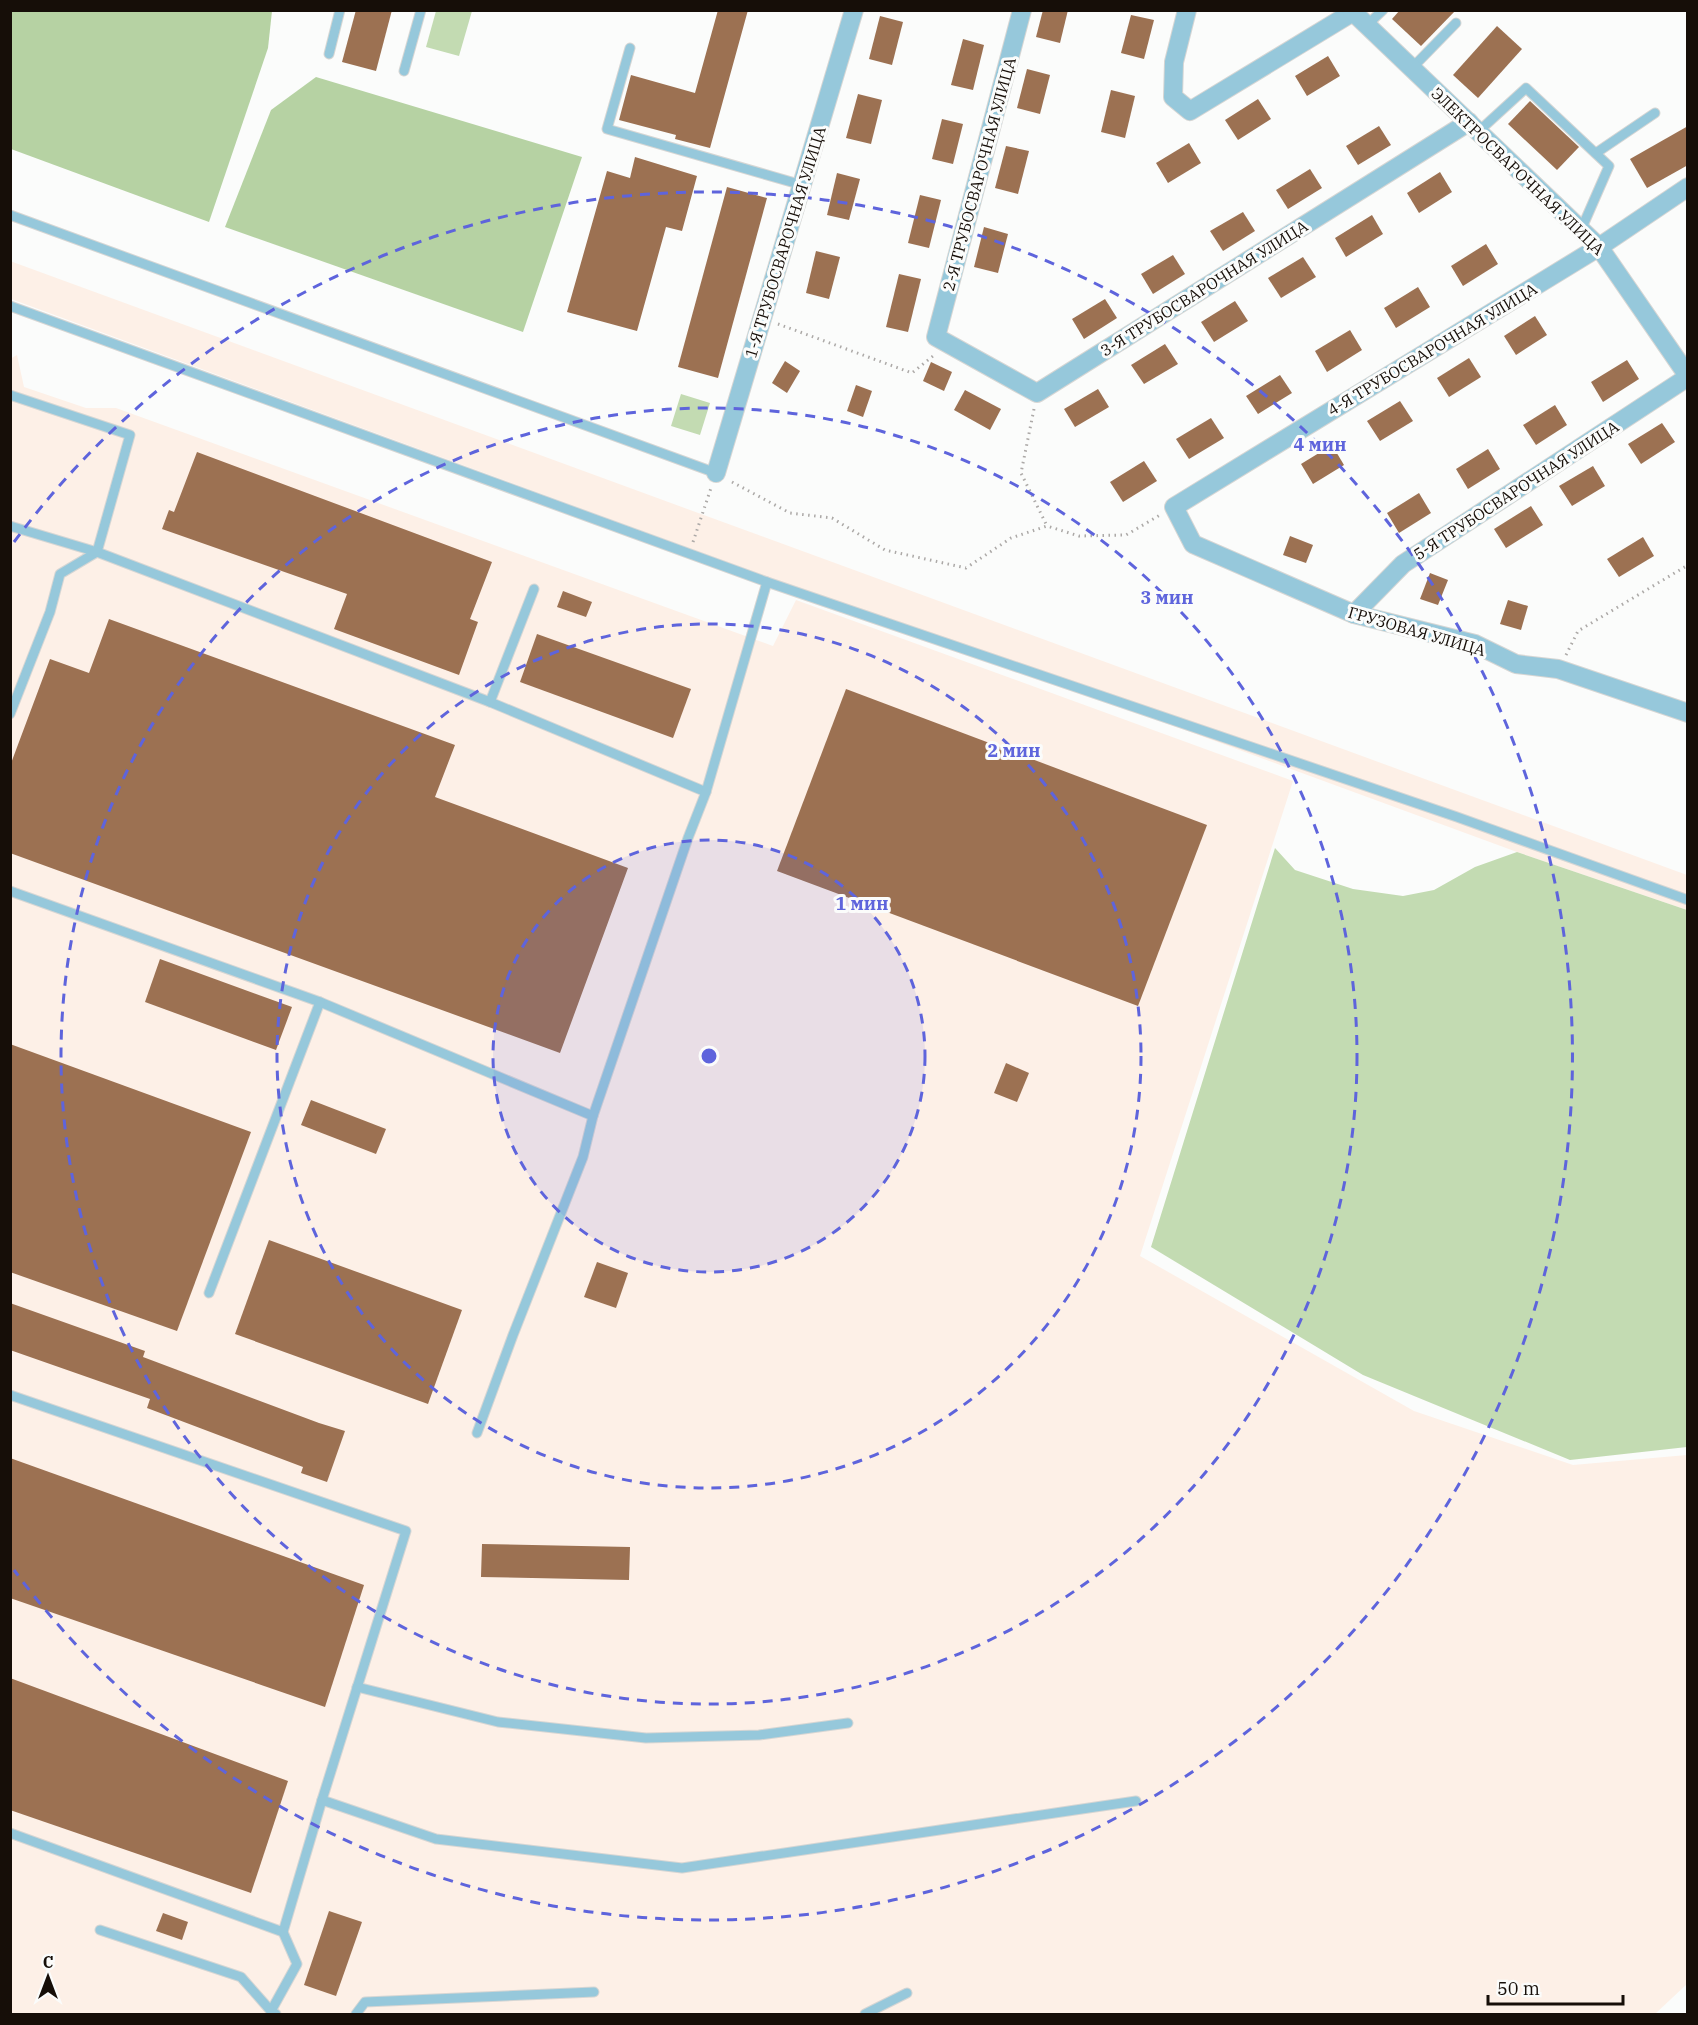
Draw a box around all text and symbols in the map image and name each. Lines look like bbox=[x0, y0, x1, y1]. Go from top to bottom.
street label: 2-Я ТРУБОСВАРОЧНАЯ УЛИЦА bbox=[938, 55, 1020, 293]
street label: ЭЛЕКТРОСВАРОЧНАЯ УЛИЦА bbox=[1427, 83, 1609, 259]
street label: 1-Я ТРУБОСВАРОЧНАЯ УЛИЦА bbox=[740, 124, 830, 360]
street label: 3-Я ТРУБОСВАРОЧНАЯ УЛИЦА bbox=[1097, 216, 1311, 360]
street label: 4-Я ТРУБОСВАРОЧНАЯ УЛИЦА bbox=[1324, 278, 1540, 420]
street label: 5-Я ТРУБОСВАРОЧНАЯ УЛИЦА bbox=[1410, 416, 1622, 564]
text: 4 мин bbox=[1294, 433, 1346, 456]
text: 3 мин bbox=[1141, 586, 1193, 609]
street label: ГРУЗОВАЯ УЛИЦА bbox=[1346, 602, 1488, 660]
text: 2 мин bbox=[988, 739, 1040, 762]
text: 1 мин bbox=[836, 892, 888, 915]
centre of rings bbox=[699, 1046, 719, 1066]
north arrow bbox=[18, 1947, 78, 2007]
text: С bbox=[43, 1952, 53, 1972]
scale bar bbox=[1488, 1968, 1623, 2006]
text: 50 m bbox=[1497, 1977, 1540, 2000]

